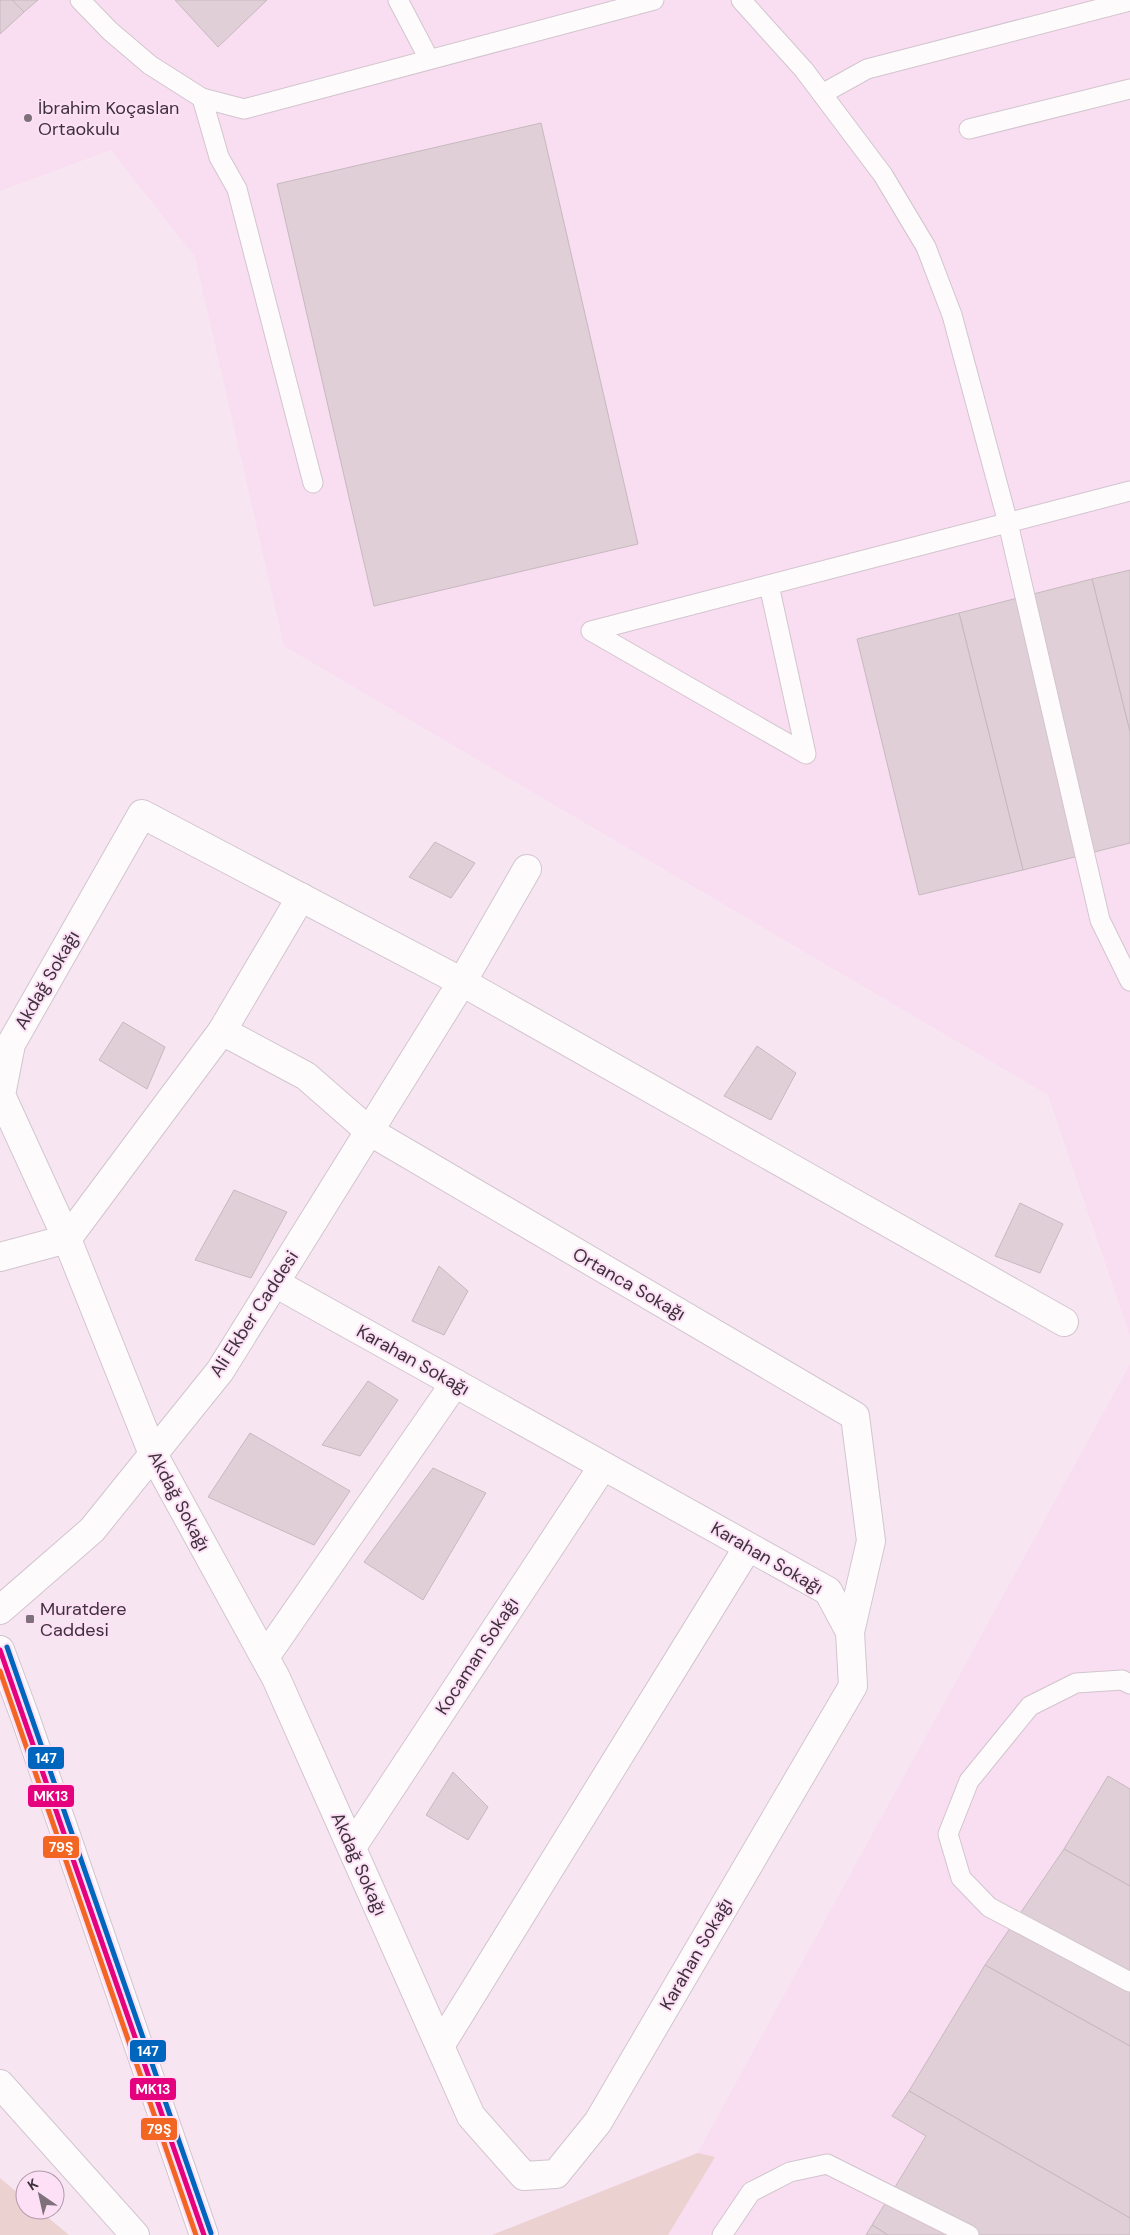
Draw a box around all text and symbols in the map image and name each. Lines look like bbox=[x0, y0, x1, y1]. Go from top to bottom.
place label: İbrahim Koçaslan Ortaokulu bbox=[38, 96, 179, 141]
marker: İbrahim Koçaslan Ortaokulu bbox=[22, 112, 34, 124]
street label: Akdağ Sokağı bbox=[9, 926, 85, 1034]
street label: Ortanca Sokağı bbox=[568, 1242, 690, 1326]
street label: Ali Ekber Caddesi bbox=[204, 1246, 304, 1382]
street label: Karahan Sokağı bbox=[352, 1319, 474, 1401]
street label: Akdağ Sokağı bbox=[143, 1447, 215, 1555]
street label: Karahan Sokağı bbox=[707, 1516, 827, 1600]
street label: Kocaman Sokağı bbox=[430, 1593, 524, 1719]
place label: Muratdere Caddesi bbox=[40, 1597, 127, 1642]
marker: Muratdere Caddesi bbox=[24, 1613, 36, 1625]
line badge: 147 bbox=[27, 1746, 65, 1770]
text: 147 bbox=[35, 1749, 57, 1767]
line badge: MK13 bbox=[27, 1784, 75, 1808]
text: MK13 bbox=[33, 1787, 69, 1805]
street label: Akdağ Sokağı bbox=[326, 1809, 392, 1919]
line badge: 79Ş bbox=[42, 1835, 80, 1859]
text: 79Ş bbox=[49, 1838, 73, 1856]
street label: Karahan Sokağı bbox=[654, 1894, 738, 2014]
line badge: 147 bbox=[129, 2039, 167, 2063]
text: 147 bbox=[137, 2042, 159, 2060]
line badge: MK13 bbox=[129, 2077, 177, 2101]
text: MK13 bbox=[135, 2080, 171, 2098]
line badge: 79Ş bbox=[140, 2117, 178, 2141]
text: 79Ş bbox=[147, 2120, 171, 2138]
north arrow bbox=[15, 2170, 65, 2220]
text: K bbox=[24, 2174, 42, 2194]

